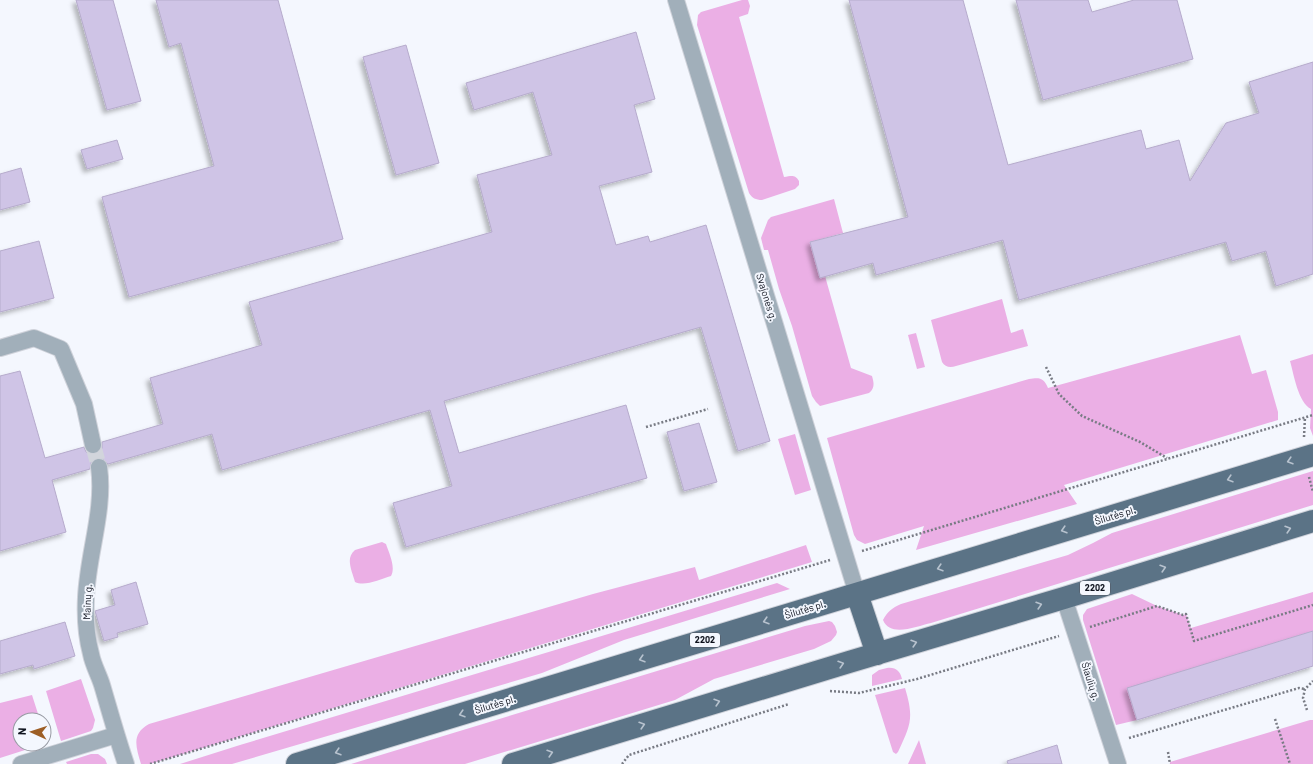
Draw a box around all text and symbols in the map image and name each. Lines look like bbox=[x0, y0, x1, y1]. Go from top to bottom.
street label: Svajonės g. bbox=[754, 272, 780, 322]
one-way arrow bbox=[1287, 456, 1294, 465]
one-way arrow bbox=[1227, 475, 1234, 483]
street label: Šilutės pl. bbox=[1093, 503, 1137, 527]
one-way arrow bbox=[1061, 525, 1068, 534]
one-way arrow bbox=[1284, 525, 1291, 534]
one-way arrow bbox=[936, 563, 943, 572]
one-way arrow bbox=[1160, 564, 1167, 572]
road number: 2202 bbox=[1080, 581, 1110, 595]
street label: Mainų g. bbox=[80, 584, 94, 620]
street label: Šilutės pl. bbox=[783, 597, 827, 621]
one-way arrow bbox=[1035, 601, 1042, 610]
one-way arrow bbox=[763, 616, 770, 625]
road number: 2202 bbox=[690, 633, 720, 647]
one-way arrow bbox=[911, 639, 918, 648]
one-way arrow bbox=[638, 654, 645, 663]
one-way arrow bbox=[837, 660, 844, 669]
street label: Šiaulių g. bbox=[1079, 660, 1103, 702]
street label: Šilutės pl. bbox=[473, 692, 517, 716]
one-way arrow bbox=[713, 698, 720, 707]
one-way arrow bbox=[459, 709, 466, 718]
north arrow bbox=[12, 712, 52, 752]
one-way arrow bbox=[639, 721, 646, 730]
text: N bbox=[15, 727, 28, 735]
one-way arrow bbox=[334, 747, 341, 755]
one-way arrow bbox=[547, 749, 554, 758]

